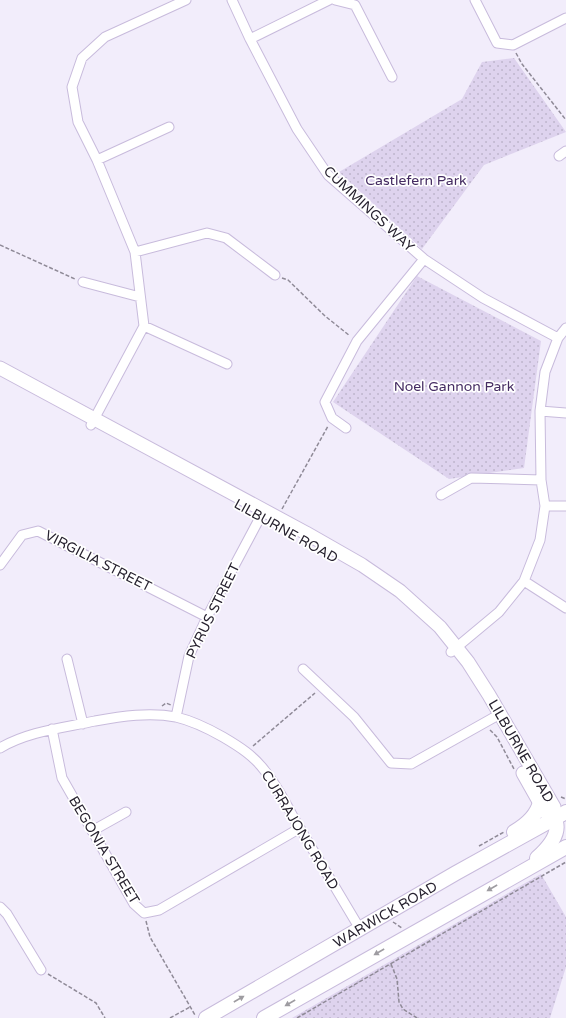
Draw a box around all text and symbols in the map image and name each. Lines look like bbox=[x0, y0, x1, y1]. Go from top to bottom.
street label: CUMMINGS WAY bbox=[320, 162, 418, 256]
park label: Castlefern Park bbox=[365, 172, 467, 189]
park label: Noel Gannon Park bbox=[394, 378, 515, 395]
street label: LILBURNE ROAD bbox=[231, 495, 341, 567]
street label: VIRGILIA STREET bbox=[42, 527, 155, 595]
street label: PYRUS STREET bbox=[183, 560, 244, 662]
street label: LILBURNE ROAD bbox=[485, 696, 557, 806]
street label: CURRAJONG ROAD bbox=[258, 767, 342, 893]
street label: BEGONIA STREET bbox=[65, 793, 143, 907]
street label: WARWICK ROAD bbox=[330, 877, 440, 951]
one-way arrow bbox=[486, 885, 498, 892]
one-way arrow bbox=[373, 949, 385, 956]
one-way arrow bbox=[233, 995, 245, 1002]
one-way arrow bbox=[284, 1000, 296, 1007]

